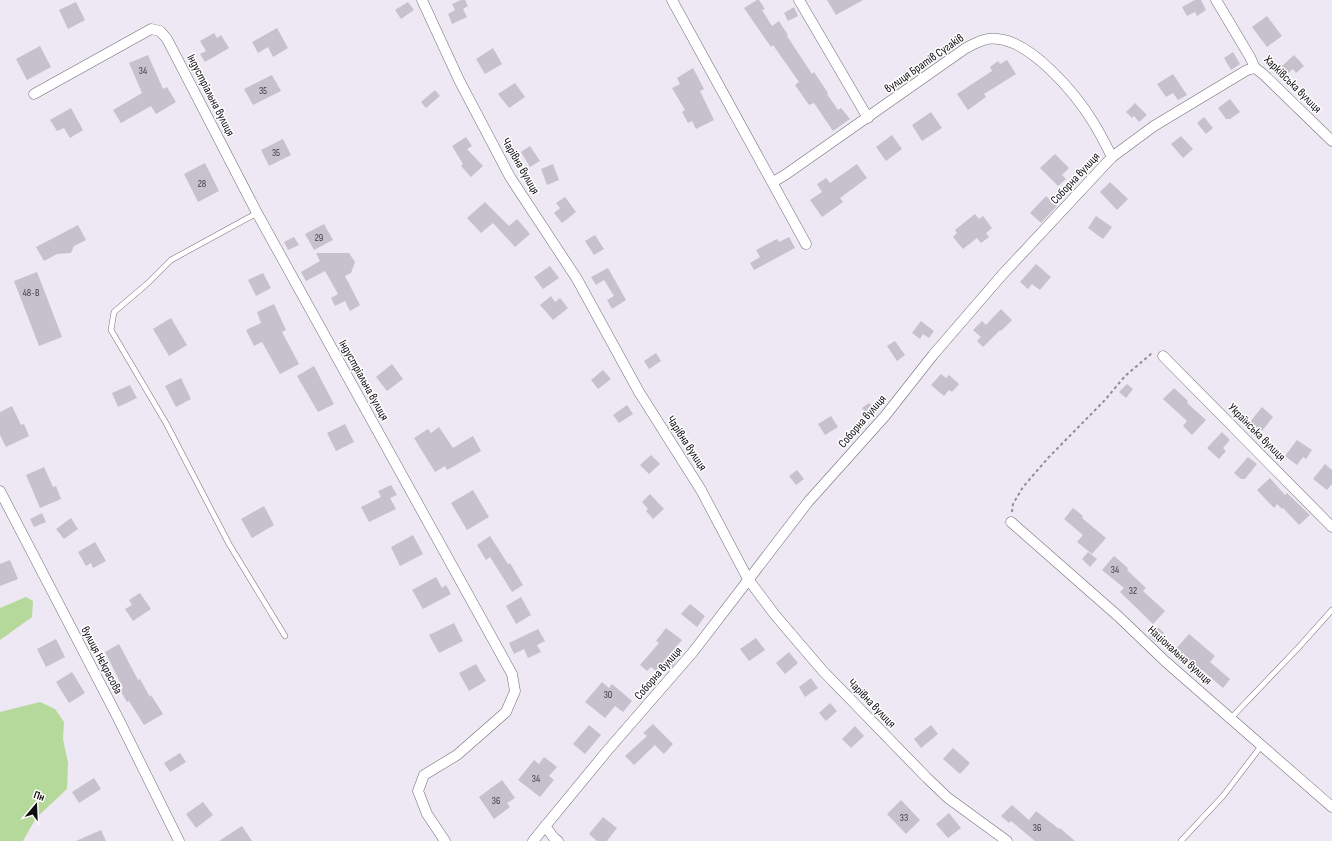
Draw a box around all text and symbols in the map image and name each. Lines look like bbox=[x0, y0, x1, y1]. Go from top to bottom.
street label: вулиця Братів Сугаків bbox=[882, 31, 967, 96]
street label: Індустріальна вулиця bbox=[183, 52, 238, 139]
street label: Харківська вулиця bbox=[1260, 52, 1325, 117]
house number: 34 bbox=[139, 65, 147, 77]
house number: 35 bbox=[259, 85, 267, 97]
street label: Чарівна вулиця bbox=[498, 135, 543, 197]
house number: 35 bbox=[272, 147, 280, 159]
street label: Соборна вулиця bbox=[1047, 149, 1103, 207]
house number: 28 bbox=[198, 178, 206, 190]
house number: 29 bbox=[315, 232, 323, 244]
house number: 48-В bbox=[23, 287, 40, 299]
street label: Індустріальна вулиця bbox=[335, 337, 392, 424]
street label: Соборна вулиця bbox=[835, 391, 890, 451]
street label: Українська вулиця bbox=[1225, 400, 1289, 465]
street label: Чарівна вулиця bbox=[663, 413, 710, 474]
house number: 34 bbox=[1111, 564, 1119, 576]
house number: 32 bbox=[1129, 585, 1137, 597]
street label: Національна вулиця bbox=[1144, 623, 1215, 688]
street label: вулиця Нєкрасова bbox=[77, 624, 126, 697]
street label: Соборна вулиця bbox=[631, 643, 686, 703]
street label: Чарівна вулиця bbox=[844, 676, 899, 731]
house number: 30 bbox=[604, 689, 612, 701]
house number: 34 bbox=[532, 773, 540, 785]
north arrow bbox=[16, 785, 56, 825]
text: Пн bbox=[32, 788, 46, 804]
house number: 36 bbox=[492, 795, 500, 807]
house number: 33 bbox=[900, 812, 908, 824]
house number: 36 bbox=[1033, 822, 1041, 834]

